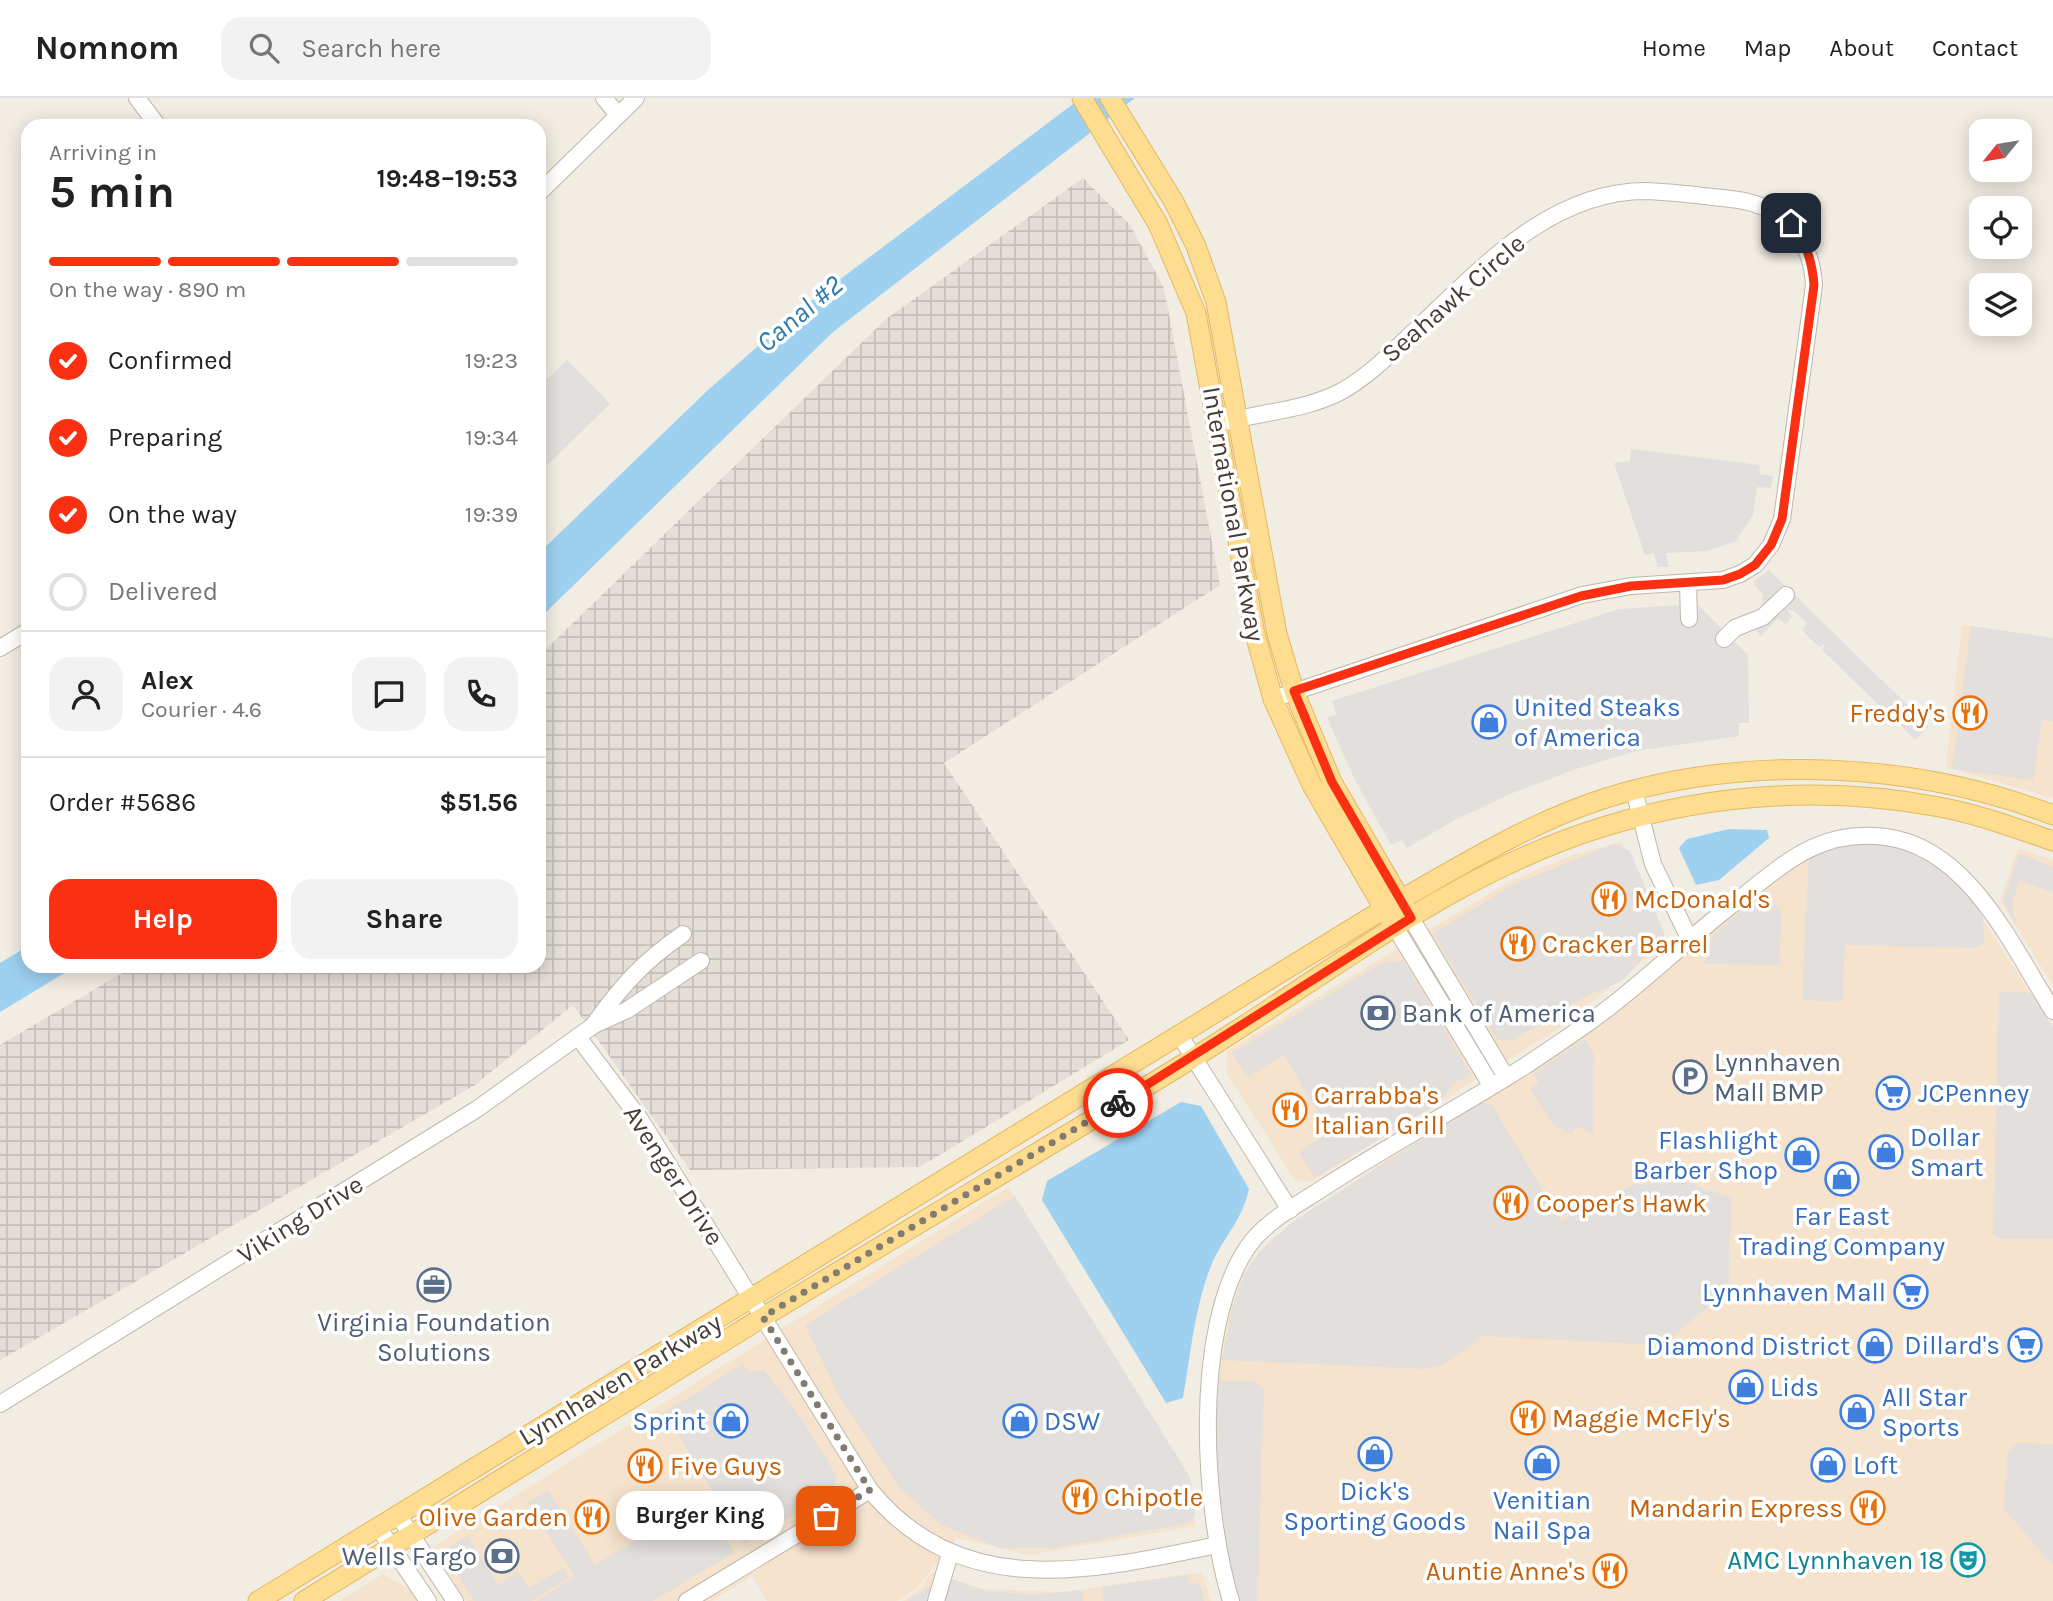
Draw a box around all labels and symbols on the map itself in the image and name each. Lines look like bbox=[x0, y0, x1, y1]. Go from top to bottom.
north arrow bbox=[1969, 119, 2032, 182]
pin bbox=[1761, 193, 1821, 253]
street label: Seahawk Circle bbox=[1375, 228, 1531, 369]
water label: Canal #2 bbox=[750, 268, 849, 359]
street label: International Parkway bbox=[1196, 384, 1271, 644]
place label: United Steaks of America bbox=[1514, 692, 1681, 753]
restaurant icon: Freddy's bbox=[1951, 694, 1989, 732]
place label: Freddy's bbox=[1850, 698, 1946, 729]
shop icon: United Steaks of America bbox=[1470, 703, 1508, 741]
restaurant icon: McDonald's bbox=[1590, 880, 1628, 918]
place label: McDonald's bbox=[1634, 884, 1771, 915]
restaurant icon: Cracker Barrel bbox=[1499, 925, 1537, 963]
place label: Cracker Barrel bbox=[1542, 929, 1709, 960]
bank icon: Bank of America bbox=[1359, 994, 1397, 1032]
place label: Bank of America bbox=[1402, 998, 1596, 1029]
place label: Lynnhaven Mall BMP bbox=[1714, 1047, 1841, 1108]
parking icon: Lynnhaven Mall BMP bbox=[1671, 1058, 1709, 1096]
courier bbox=[1083, 1068, 1153, 1138]
supermarket icon: JCPenney bbox=[1874, 1074, 1912, 1112]
place label: JCPenney bbox=[1918, 1078, 2029, 1109]
place label: Carrabba's Italian Grill bbox=[1314, 1080, 1445, 1141]
restaurant icon: Carrabba's Italian Grill bbox=[1271, 1091, 1309, 1129]
street label: Avenger Drive bbox=[617, 1099, 730, 1251]
place label: Dollar Smart bbox=[1910, 1122, 1984, 1183]
place label: Flashlight Barber Shop bbox=[1633, 1125, 1778, 1186]
shop icon: Dollar Smart bbox=[1867, 1133, 1905, 1171]
shop icon: Flashlight Barber Shop bbox=[1783, 1136, 1821, 1174]
shop icon: Far East Trading Company bbox=[1823, 1160, 1861, 1198]
street label: Viking Drive bbox=[232, 1169, 369, 1270]
restaurant icon: Cooper's Hawk bbox=[1492, 1184, 1530, 1222]
place label: Cooper's Hawk bbox=[1536, 1188, 1707, 1219]
place label: Far East Trading Company bbox=[1739, 1201, 1945, 1262]
office icon: Virginia Foundation Solutions bbox=[415, 1266, 453, 1304]
supermarket icon: Lynnhaven Mall bbox=[1892, 1273, 1930, 1311]
place label: Lynnhaven Mall bbox=[1702, 1277, 1886, 1308]
place label: Virginia Foundation Solutions bbox=[317, 1307, 551, 1368]
street label: Lynnhaven Parkway bbox=[513, 1307, 727, 1452]
supermarket icon: Dillard's bbox=[2006, 1326, 2044, 1364]
shop icon: Diamond District bbox=[1856, 1327, 1894, 1365]
place label: Dillard's bbox=[1904, 1330, 2000, 1361]
place label: Diamond District bbox=[1646, 1331, 1850, 1362]
shop icon: Lids bbox=[1727, 1368, 1765, 1406]
place label: Lids bbox=[1770, 1372, 1819, 1403]
place label: All Star Sports bbox=[1882, 1382, 1967, 1443]
shop icon: All Star Sports bbox=[1838, 1393, 1876, 1431]
restaurant icon: Maggie McFly's bbox=[1509, 1399, 1547, 1437]
shop icon: Sprint bbox=[712, 1402, 750, 1440]
shop icon: DSW bbox=[1001, 1402, 1039, 1440]
place label: Maggie McFly's bbox=[1552, 1403, 1731, 1434]
place label: Sprint bbox=[632, 1406, 706, 1437]
place label: DSW bbox=[1044, 1406, 1100, 1437]
shop icon: Dick's Sporting Goods bbox=[1356, 1435, 1394, 1473]
shop icon: Venitian Nail Spa bbox=[1523, 1444, 1561, 1482]
shop icon: Loft bbox=[1809, 1446, 1847, 1484]
restaurant icon: Five Guys bbox=[626, 1447, 664, 1485]
place label: Loft bbox=[1853, 1450, 1898, 1481]
place label: Five Guys bbox=[670, 1451, 782, 1482]
place label: Dick's Sporting Goods bbox=[1284, 1476, 1466, 1537]
restaurant icon: Chipotle bbox=[1061, 1478, 1099, 1516]
place label: Chipotle bbox=[1104, 1482, 1203, 1513]
place label: Venitian Nail Spa bbox=[1493, 1485, 1591, 1546]
pin bbox=[796, 1486, 856, 1546]
restaurant icon: Mandarin Express bbox=[1849, 1489, 1887, 1527]
callout: Burger King bbox=[616, 1492, 784, 1540]
place label: Mandarin Express bbox=[1629, 1493, 1843, 1524]
restaurant icon: Olive Garden bbox=[573, 1498, 611, 1536]
place label: Olive Garden bbox=[419, 1502, 568, 1533]
bank icon: Wells Fargo bbox=[483, 1537, 521, 1575]
place label: Wells Fargo bbox=[342, 1541, 477, 1572]
theatre icon: AMC Lynnhaven 18 bbox=[1949, 1541, 1987, 1579]
place label: AMC Lynnhaven 18 bbox=[1727, 1545, 1944, 1576]
restaurant icon: Auntie Anne's bbox=[1591, 1552, 1629, 1590]
place label: Auntie Anne's bbox=[1426, 1556, 1586, 1587]

